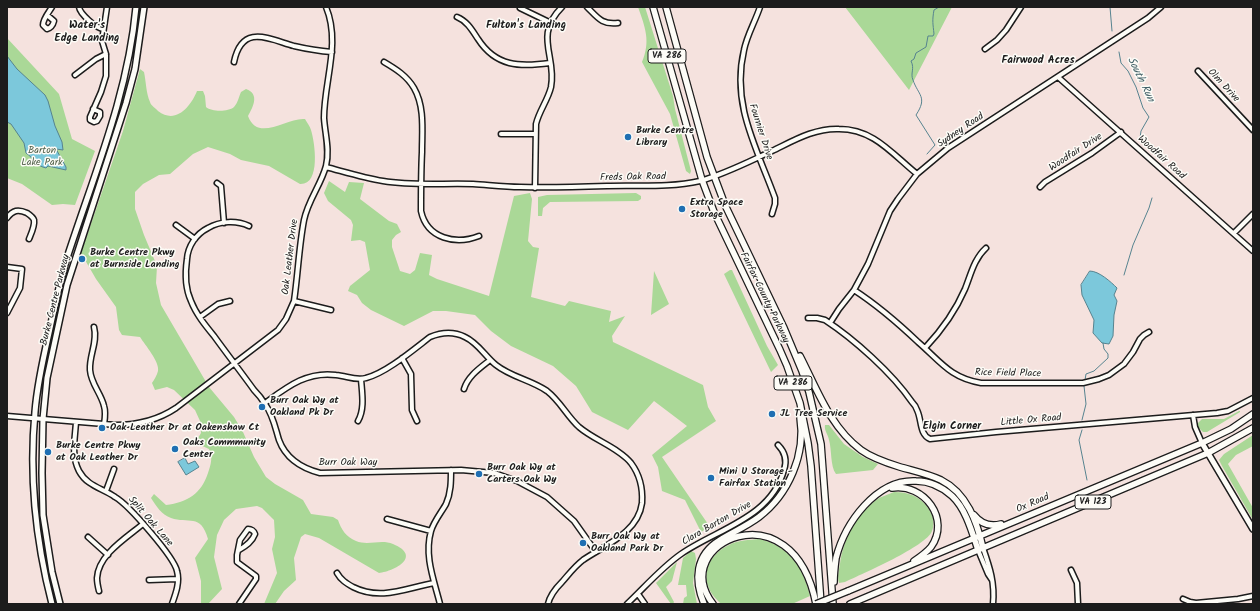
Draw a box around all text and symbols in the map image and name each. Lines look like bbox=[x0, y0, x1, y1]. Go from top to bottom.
district label: Water's Edge Landing bbox=[55, 19, 119, 45]
district label: Fulton's Landing bbox=[486, 19, 566, 33]
road number: VA 286 bbox=[648, 49, 686, 63]
district label: Fairwood Acres bbox=[1001, 54, 1075, 68]
water label: South Run bbox=[1123, 55, 1157, 105]
street label: Olm Drive bbox=[1204, 67, 1242, 105]
street label: Fournier Drive bbox=[745, 102, 775, 162]
street label: Sydney Road bbox=[935, 111, 987, 151]
place label: Burke Centre Library bbox=[636, 125, 694, 148]
street label: Woodfair Drive bbox=[1047, 131, 1105, 175]
marker: Burke Centre Library bbox=[623, 132, 633, 142]
street label: Woodfair Road bbox=[1135, 133, 1187, 183]
park label: Barton Lake Park bbox=[21, 145, 63, 168]
street label: Freds Oak Road bbox=[600, 171, 666, 185]
place label: Extra Space Storage bbox=[690, 197, 743, 220]
marker: Extra Space Storage bbox=[677, 204, 687, 214]
street label: Oak Leather Drive bbox=[280, 219, 302, 295]
place label: Burke Centre Pkwy at Burnside Landing bbox=[90, 247, 180, 270]
street label: Fairfax County Parkway bbox=[737, 251, 791, 345]
street label: Burke Centre Parkway bbox=[39, 253, 73, 347]
marker: Burke Centre Pkwy at Burnside Landing bbox=[77, 254, 87, 264]
street label: Rice Field Place bbox=[975, 367, 1041, 381]
road number: VA 286 bbox=[774, 376, 812, 390]
place label: Burr Oak Wy at Oakland Pk Dr bbox=[270, 395, 339, 418]
marker: Burr Oak Wy at Oakland Pk Dr bbox=[257, 402, 267, 412]
place label: JL Tree Service bbox=[780, 408, 847, 420]
marker: JL Tree Service bbox=[767, 409, 777, 419]
street label: Little Ox Road bbox=[1000, 412, 1062, 430]
district label: Elgin Corner bbox=[923, 420, 981, 434]
place label: Oak Leather Dr at Oakenshaw Ct bbox=[110, 422, 259, 434]
marker: Oak Leather Dr at Oakenshaw Ct bbox=[97, 423, 107, 433]
place label: Oaks Commmunity Center bbox=[183, 437, 266, 460]
place label: Burke Centre Pkwy at Oak Leather Dr bbox=[56, 440, 141, 464]
marker: Oaks Commmunity Center bbox=[170, 444, 180, 454]
marker: Burke Centre Pkwy at Oak Leather Dr bbox=[43, 447, 53, 457]
street label: Burr Oak Way bbox=[319, 457, 377, 469]
place label: Burr Oak Wy at Carters Oak Wy bbox=[487, 462, 557, 486]
place label: Mini U Storage - Fairfax Station bbox=[719, 466, 793, 490]
marker: Burr Oak Wy at Carters Oak Wy bbox=[474, 469, 484, 479]
marker: Mini U Storage - Fairfax Station bbox=[706, 473, 716, 483]
street label: Ox Road bbox=[1015, 492, 1051, 516]
street label: Split Oak Lane bbox=[125, 495, 175, 549]
road number: VA 123 bbox=[1075, 495, 1111, 509]
street label: Clara Barton Drive bbox=[680, 499, 754, 549]
place label: Burr Oak Wy at Oakland Park Dr bbox=[591, 531, 663, 554]
marker: Burr Oak Wy at Oakland Park Dr bbox=[578, 538, 588, 548]

